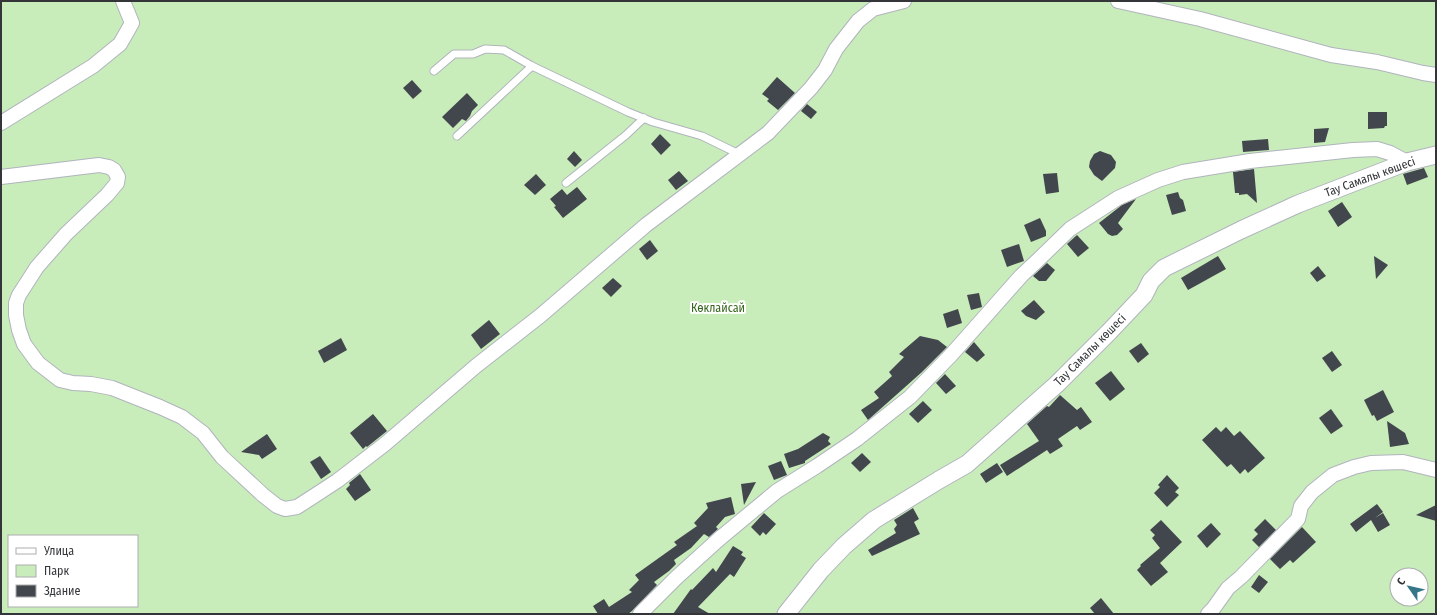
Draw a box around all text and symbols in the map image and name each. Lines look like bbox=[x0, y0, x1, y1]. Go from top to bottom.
street label: Тау Самалы көшесі bbox=[1323, 154, 1417, 200]
park label: Көклайсай bbox=[691, 301, 745, 315]
street label: Тау Самалы көшесі bbox=[1051, 311, 1129, 389]
legend bbox=[8, 535, 138, 607]
text: Улица bbox=[43, 544, 74, 558]
text: Парк bbox=[44, 564, 70, 578]
north arrow bbox=[1389, 567, 1429, 607]
text: С bbox=[1394, 575, 1408, 588]
text: Здание bbox=[44, 584, 80, 598]

